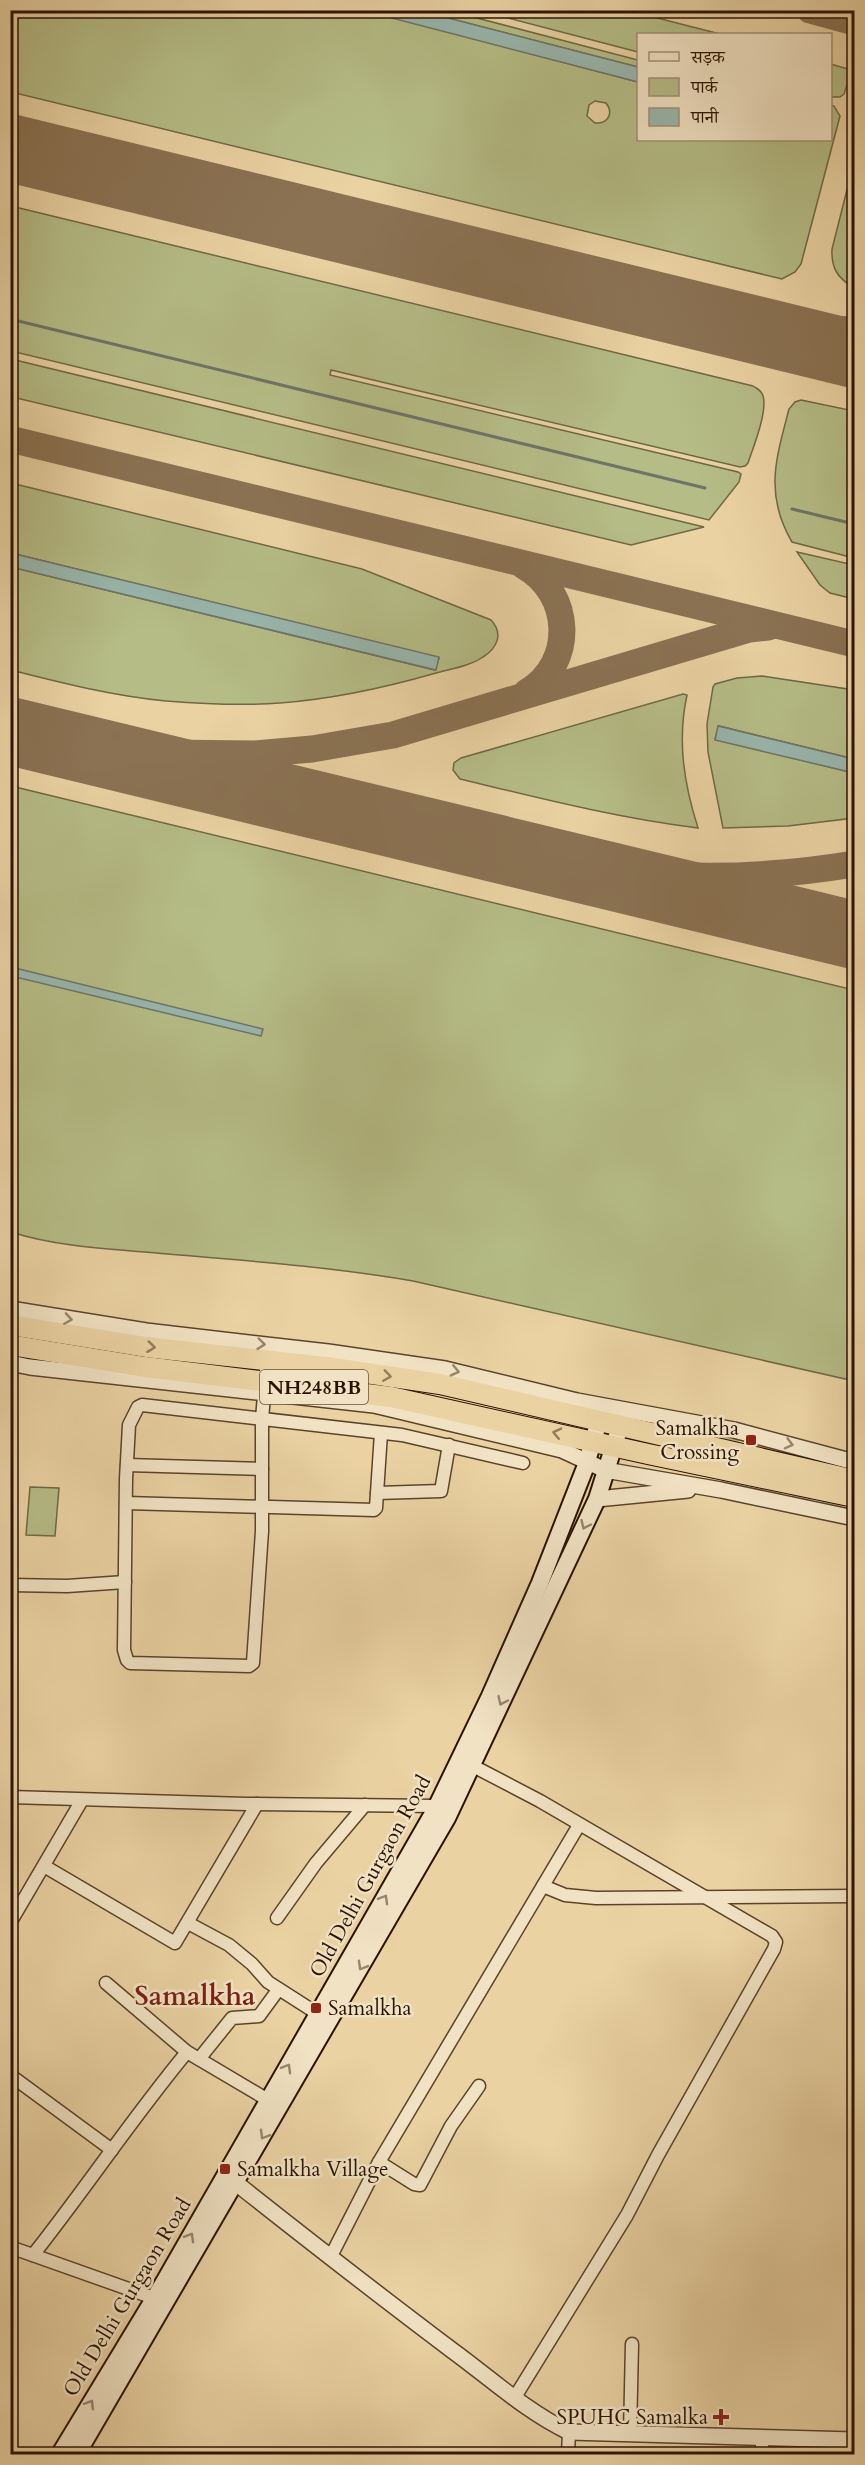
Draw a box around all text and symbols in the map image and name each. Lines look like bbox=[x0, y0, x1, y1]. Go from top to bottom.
legend bbox=[637, 33, 832, 141]
text: सड़क bbox=[690, 45, 726, 70]
text: पार्क bbox=[690, 75, 719, 100]
text: पानी bbox=[690, 105, 720, 130]
one-way arrow bbox=[63, 1312, 73, 1325]
one-way arrow bbox=[257, 1337, 266, 1350]
one-way arrow bbox=[147, 1340, 156, 1353]
one-way arrow bbox=[449, 1364, 459, 1377]
one-way arrow bbox=[382, 1369, 391, 1381]
road number: NH248BB bbox=[260, 1370, 368, 1404]
place label: Samalkha Crossing bbox=[655, 1414, 739, 1467]
one-way arrow bbox=[552, 1427, 562, 1440]
marker: Samalkha Crossing bbox=[744, 1433, 758, 1447]
one-way arrow bbox=[783, 1437, 793, 1449]
one-way arrow bbox=[580, 1518, 592, 1529]
one-way arrow bbox=[497, 1695, 509, 1706]
street label: Old Delhi Gurgaon Road bbox=[303, 1770, 438, 1983]
one-way arrow bbox=[377, 1895, 388, 1905]
one-way arrow bbox=[357, 1960, 369, 1970]
district label: Samalkha bbox=[135, 1978, 256, 2015]
place label: Samalkha bbox=[328, 1994, 412, 2023]
marker: Samalkha bbox=[309, 2001, 323, 2015]
one-way arrow bbox=[280, 2064, 291, 2074]
one-way arrow bbox=[260, 2129, 271, 2139]
place label: Samalkha Village bbox=[237, 2155, 389, 2184]
marker: Samalkha Village bbox=[218, 2162, 232, 2176]
street label: Old Delhi Gurgaon Road bbox=[57, 2192, 198, 2402]
one-way arrow bbox=[182, 2233, 194, 2243]
one-way arrow bbox=[82, 2400, 94, 2410]
place label: SPUHC Samalka bbox=[557, 2403, 708, 2432]
marker: SPUHC Samalka bbox=[712, 2408, 730, 2426]

